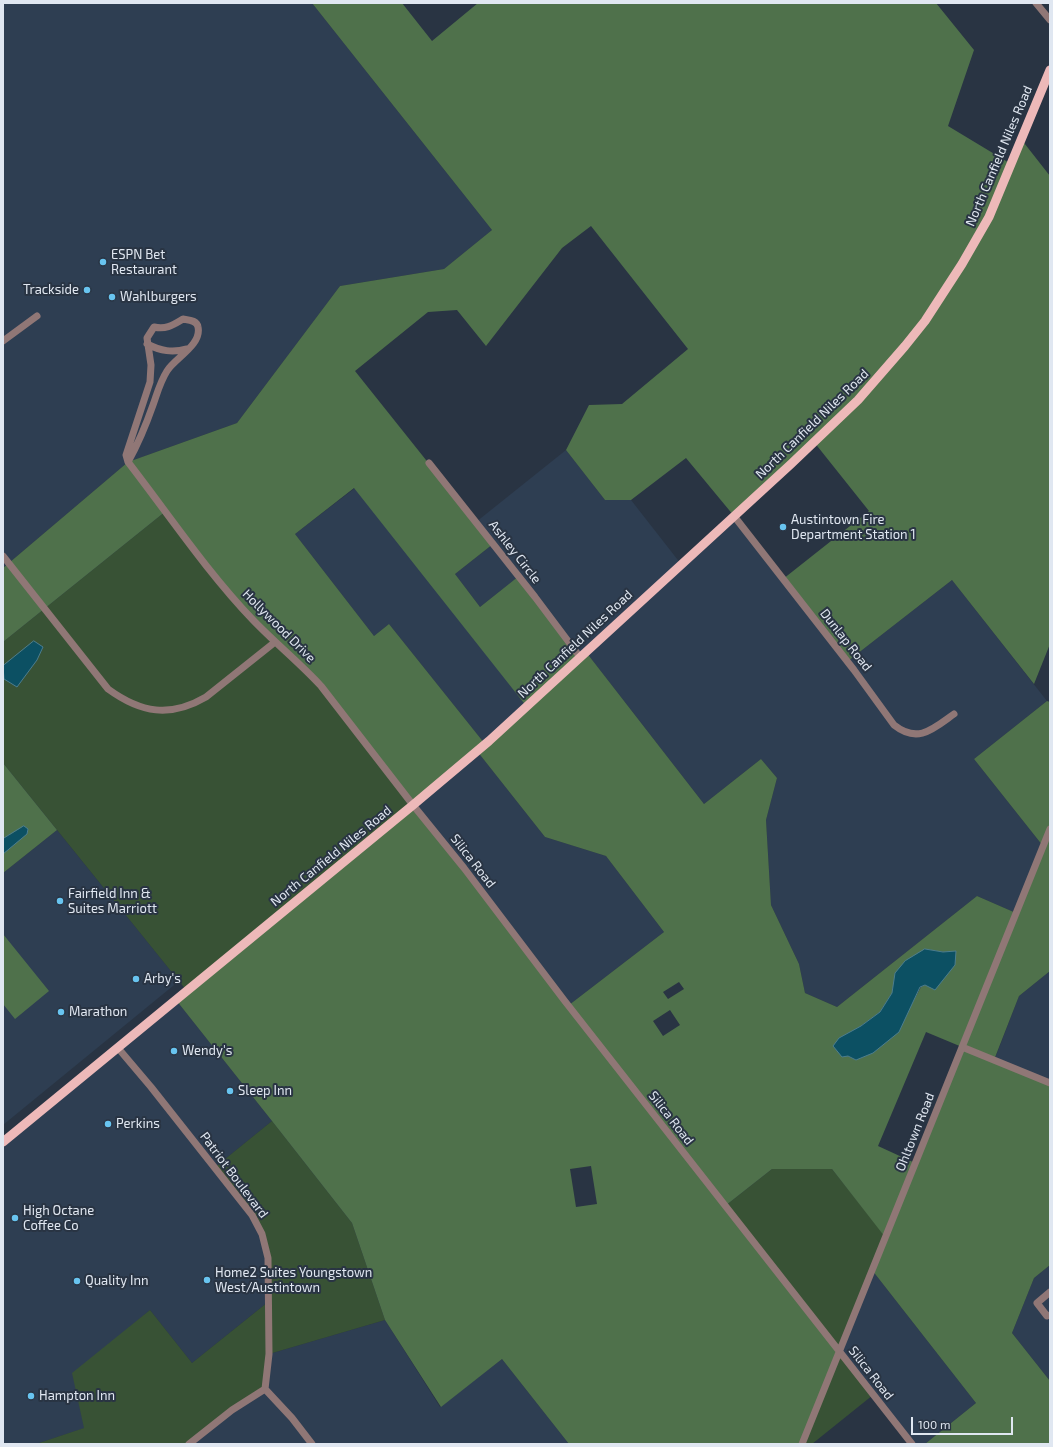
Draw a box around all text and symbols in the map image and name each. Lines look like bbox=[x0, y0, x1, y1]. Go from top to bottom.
street label: North Canfield Niles Road bbox=[962, 83, 1036, 229]
place label: ESPN Bet Restaurant bbox=[111, 247, 177, 278]
marker: ESPN Bet Restaurant bbox=[98, 257, 108, 267]
place label: Trackside bbox=[23, 282, 79, 298]
marker: Trackside bbox=[82, 285, 92, 295]
place label: Wahlburgers bbox=[120, 289, 197, 305]
marker: Wahlburgers bbox=[107, 292, 117, 302]
street label: North Canfield Niles Road bbox=[752, 366, 872, 482]
place label: Austintown Fire Department Station 1 bbox=[791, 512, 916, 543]
street label: Ashley Circle bbox=[486, 517, 544, 587]
marker: Austintown Fire Department Station 1 bbox=[778, 522, 788, 532]
street label: Hollywood Drive bbox=[239, 586, 319, 666]
street label: North Canfield Niles Road bbox=[514, 587, 636, 701]
street label: Dunlap Road bbox=[817, 606, 875, 674]
street label: North Canfield Niles Road bbox=[267, 802, 395, 910]
street label: Silica Road bbox=[447, 831, 499, 891]
place label: Fairfield Inn & Suites Marriott bbox=[68, 886, 157, 917]
marker: Fairfield Inn & Suites Marriott bbox=[55, 896, 65, 906]
place label: Arby's bbox=[144, 971, 181, 987]
marker: Arby's bbox=[131, 974, 141, 984]
place label: Marathon bbox=[69, 1004, 127, 1020]
marker: Marathon bbox=[56, 1007, 66, 1017]
place label: Wendy's bbox=[182, 1043, 232, 1059]
marker: Wendy's bbox=[169, 1046, 179, 1056]
place label: Sleep Inn bbox=[238, 1083, 292, 1099]
marker: Sleep Inn bbox=[225, 1086, 235, 1096]
street label: Silica Road bbox=[645, 1088, 697, 1148]
street label: Ohltown Road bbox=[892, 1090, 938, 1174]
place label: Perkins bbox=[116, 1116, 160, 1132]
marker: Perkins bbox=[103, 1119, 113, 1129]
street label: Patriot Boulevard bbox=[197, 1129, 271, 1221]
place label: High Octane Coffee Co bbox=[23, 1203, 94, 1234]
marker: High Octane Coffee Co bbox=[10, 1213, 20, 1223]
place label: Home2 Suites Youngstown West/Austintown bbox=[215, 1265, 372, 1296]
place label: Quality Inn bbox=[85, 1273, 149, 1289]
marker: Home2 Suites Youngstown West/Austintown bbox=[202, 1275, 212, 1285]
marker: Quality Inn bbox=[72, 1276, 82, 1286]
street label: Silica Road bbox=[845, 1343, 897, 1403]
place label: Hampton Inn bbox=[39, 1388, 115, 1404]
marker: Hampton Inn bbox=[26, 1391, 36, 1401]
scale bar bbox=[913, 1409, 1015, 1435]
text: 100 m bbox=[918, 1417, 950, 1431]

